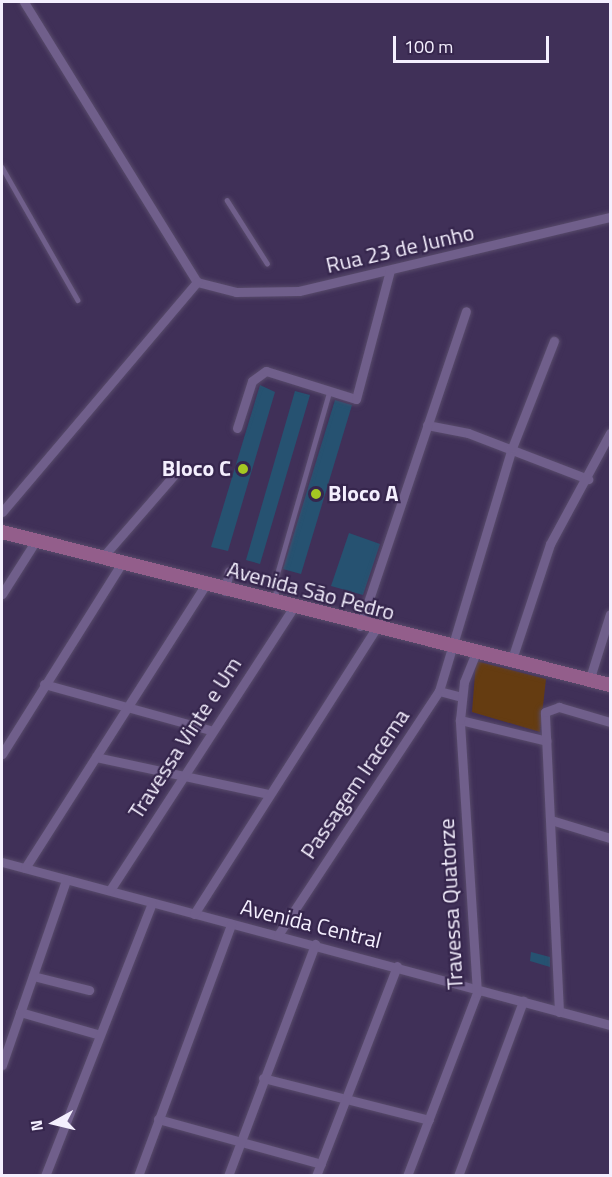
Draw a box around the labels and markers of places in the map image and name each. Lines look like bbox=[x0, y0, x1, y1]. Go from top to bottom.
place label: Bloco C bbox=[162, 456, 231, 482]
marker: Bloco C bbox=[236, 462, 250, 476]
place label: Bloco A bbox=[328, 481, 399, 507]
marker: Bloco A bbox=[309, 487, 323, 501]

